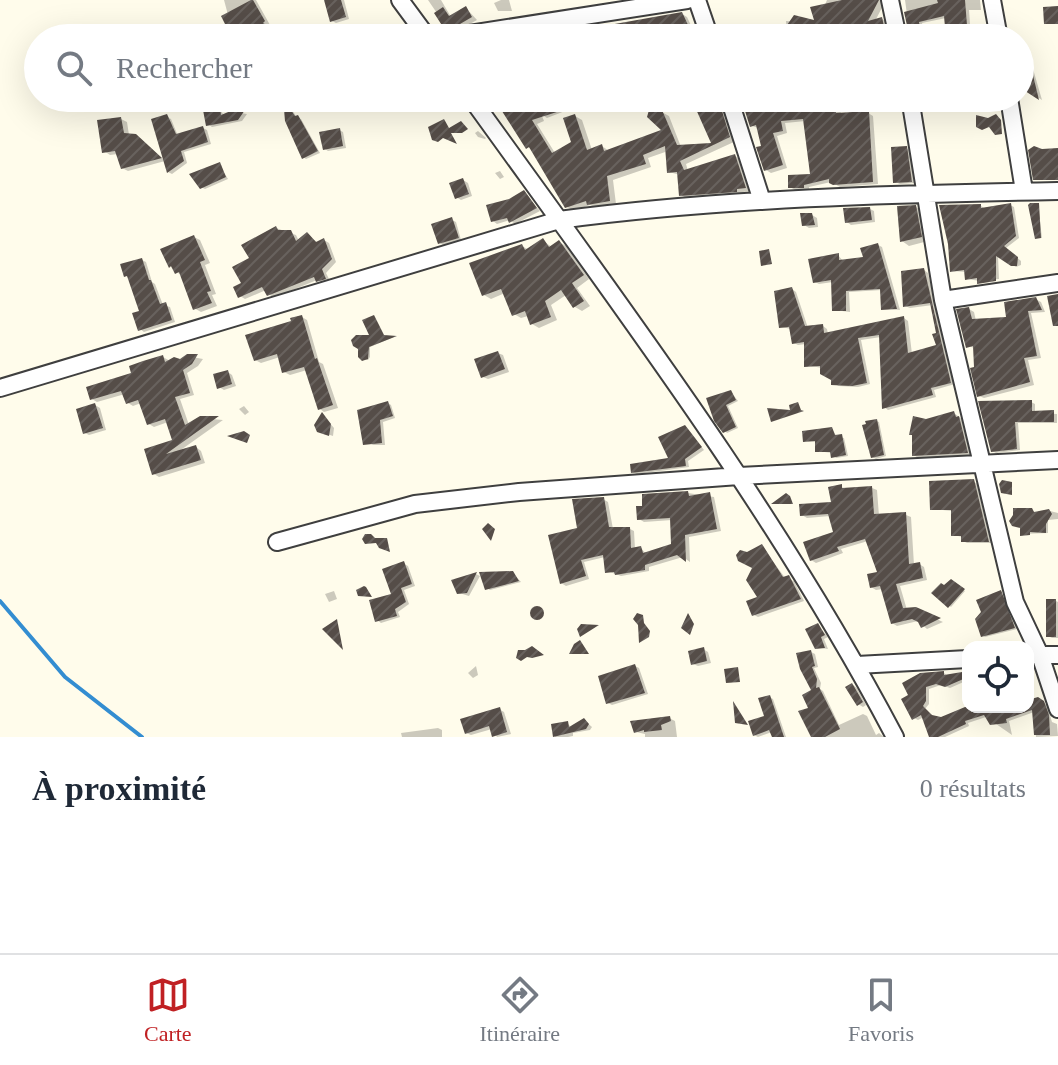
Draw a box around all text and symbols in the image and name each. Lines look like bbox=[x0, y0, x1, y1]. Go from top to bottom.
search box bbox=[24, 24, 1034, 112]
icon: search bbox=[52, 46, 96, 90]
text: Rechercher bbox=[116, 51, 253, 84]
map controls bbox=[962, 641, 1034, 713]
button: locate bbox=[962, 641, 1034, 713]
text: À proximité bbox=[32, 770, 206, 807]
text: 0 résultats bbox=[920, 774, 1026, 803]
tab: Carte bbox=[144, 973, 192, 1047]
tab: Itinéraire bbox=[480, 973, 560, 1047]
tab: Favoris bbox=[848, 973, 914, 1047]

